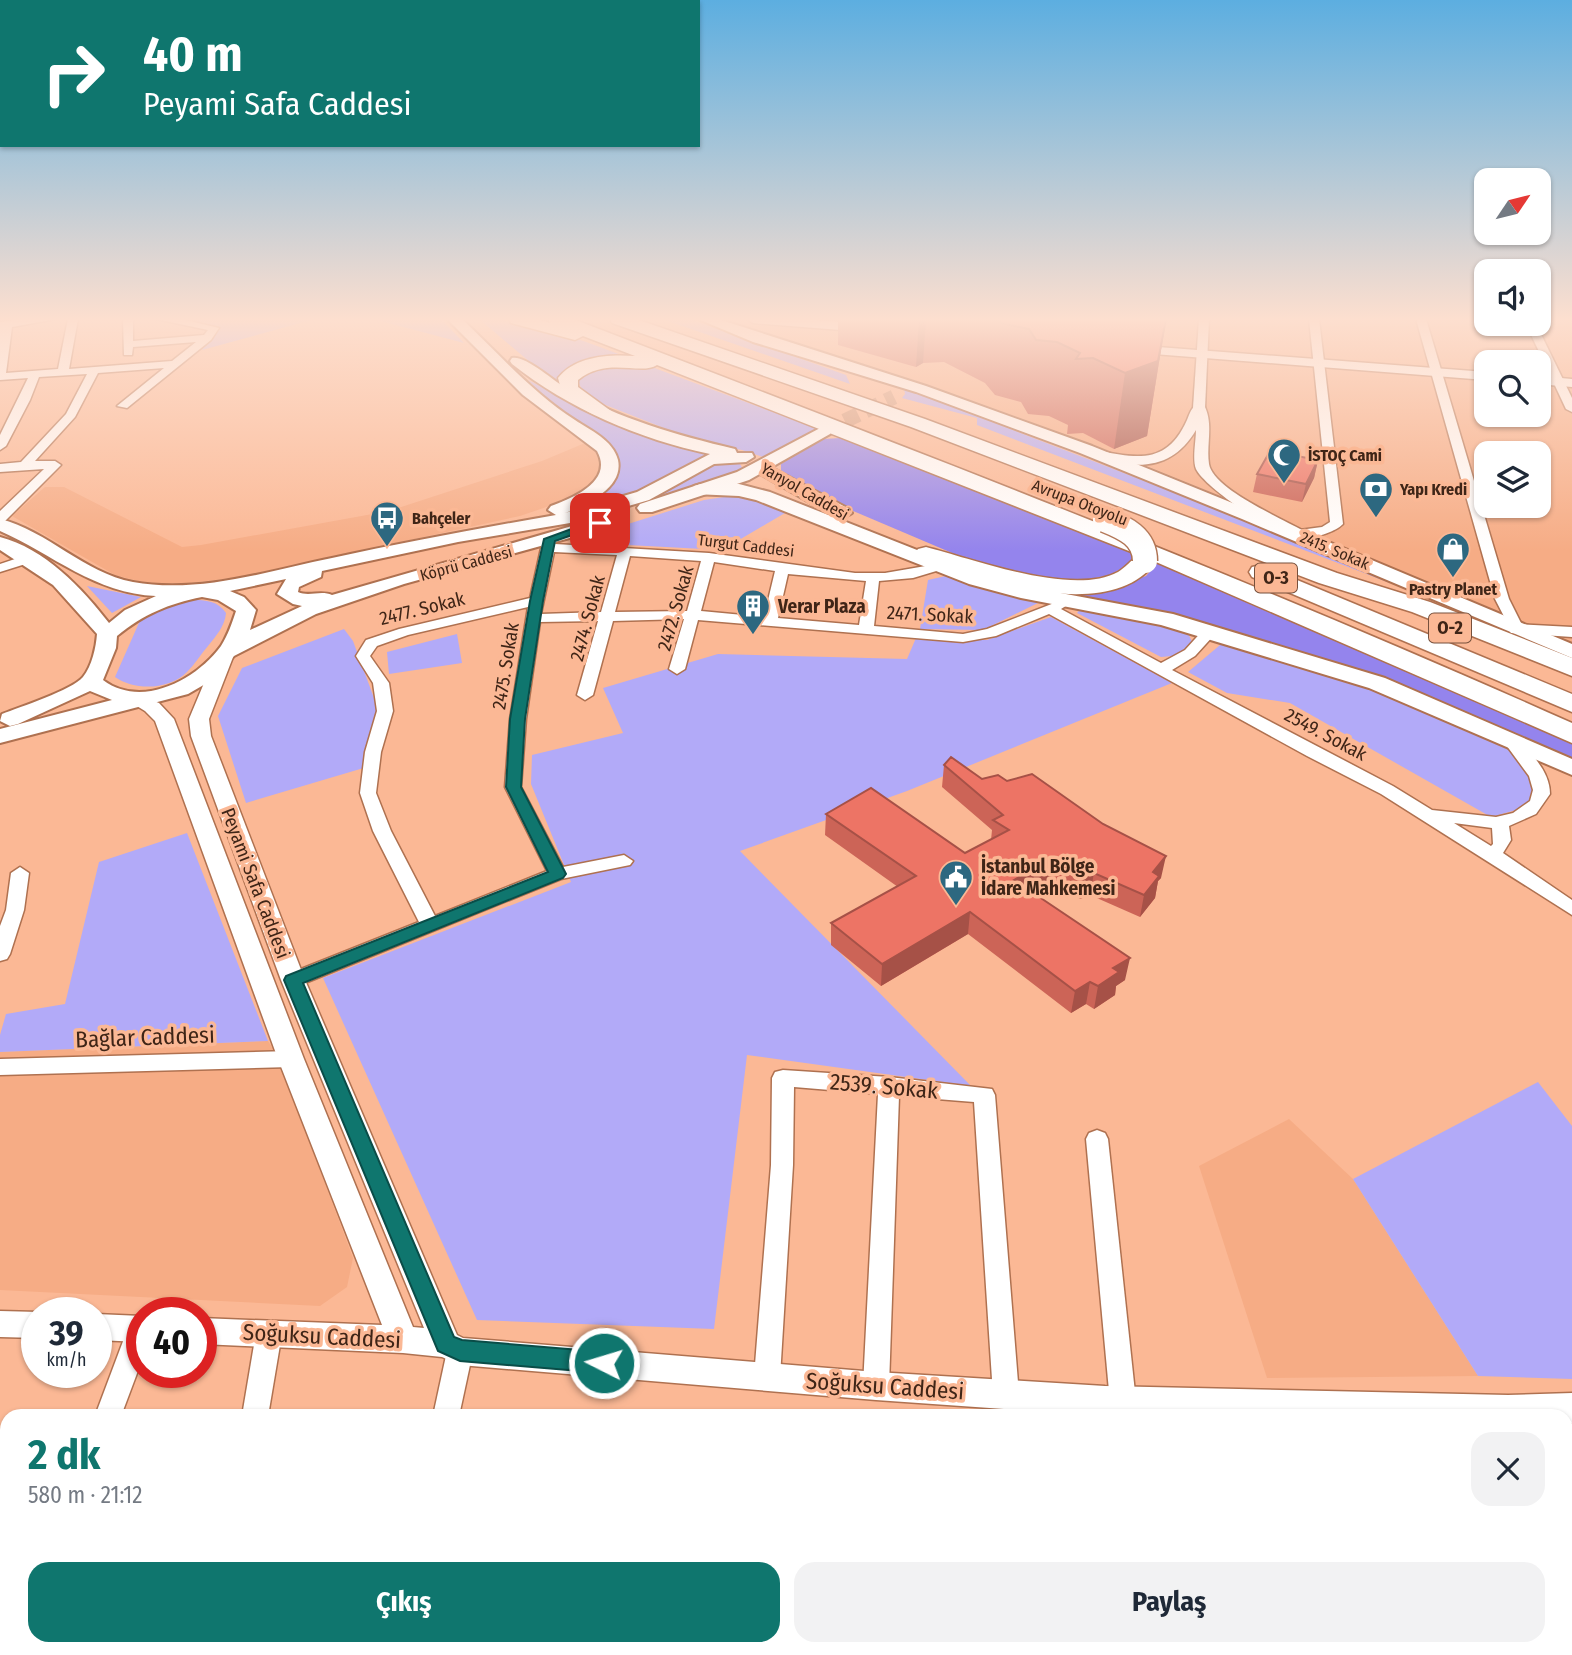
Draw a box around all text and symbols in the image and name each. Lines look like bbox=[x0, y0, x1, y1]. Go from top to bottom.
text: 40 m bbox=[143, 25, 243, 84]
icon: right bbox=[28, 28, 119, 119]
text: Peyami Safa Caddesi bbox=[143, 85, 411, 123]
north arrow bbox=[1474, 168, 1550, 245]
map controls bbox=[1474, 168, 1551, 518]
button: sound bbox=[1474, 259, 1551, 336]
button: search bbox=[1474, 350, 1551, 427]
mosque icon: İSTOÇ Cami bbox=[1265, 436, 1303, 485]
button: layers bbox=[1474, 441, 1551, 518]
place label: İSTOÇ Cami bbox=[1308, 446, 1382, 467]
street label: Yanyol Caddesi bbox=[758, 459, 852, 524]
bank icon: Yapı Kredi bbox=[1357, 470, 1395, 519]
street label: Avrupa Otoyolu bbox=[1029, 476, 1130, 529]
place label: Yapı Kredi bbox=[1399, 480, 1467, 499]
pin bbox=[570, 493, 630, 553]
bus stop icon: Bahçeler bbox=[368, 499, 406, 548]
icon: arrive bbox=[581, 504, 619, 542]
place label: Bahçeler bbox=[412, 509, 470, 529]
street label: 2415. Sokak bbox=[1297, 527, 1373, 574]
street label: Turgut Caddesi bbox=[697, 530, 795, 561]
shop icon: Pastry Planet bbox=[1434, 530, 1472, 579]
street label: Köprü Caddesi bbox=[418, 542, 514, 585]
street label: 2472. Sokak bbox=[652, 563, 699, 653]
road number: O-3 bbox=[1255, 564, 1297, 592]
street label: 2474. Sokak bbox=[565, 573, 610, 663]
place label: Pastry Planet bbox=[1409, 580, 1497, 599]
street label: 2477. Sokak bbox=[377, 587, 467, 630]
building icon: Verar Plaza bbox=[734, 587, 772, 636]
place label: Verar Plaza bbox=[777, 595, 866, 618]
street label: 2471. Sokak bbox=[886, 601, 974, 628]
road number: O-2 bbox=[1429, 614, 1471, 642]
street label: 2475. Sokak bbox=[487, 621, 524, 711]
street label: 2549. Sokak bbox=[1281, 703, 1371, 766]
street label: Peyami Safa Caddesi bbox=[216, 805, 295, 962]
place label: İstanbul Bölge İdare Mahkemesi bbox=[981, 854, 1116, 900]
public building icon: İstanbul Bölge İdare Mahkemesi bbox=[937, 858, 975, 907]
street label: Bağlar Caddesi bbox=[75, 1021, 215, 1053]
street label: 2539. Sokak bbox=[829, 1067, 939, 1105]
speed limit sign: 40 bbox=[126, 1297, 217, 1388]
text: 39 bbox=[49, 1312, 84, 1354]
street label: Soğuksu Caddesi bbox=[242, 1318, 402, 1354]
position arrow bbox=[567, 1326, 641, 1400]
text: km/h bbox=[46, 1349, 87, 1371]
street label: Soğuksu Caddesi bbox=[805, 1367, 965, 1405]
text: 2 dk bbox=[28, 1430, 100, 1480]
button: close bbox=[1471, 1432, 1545, 1506]
text: 580 m · 21:12 bbox=[28, 1481, 142, 1509]
button: Çıkış bbox=[28, 1562, 780, 1642]
button: Paylaş bbox=[794, 1562, 1545, 1642]

